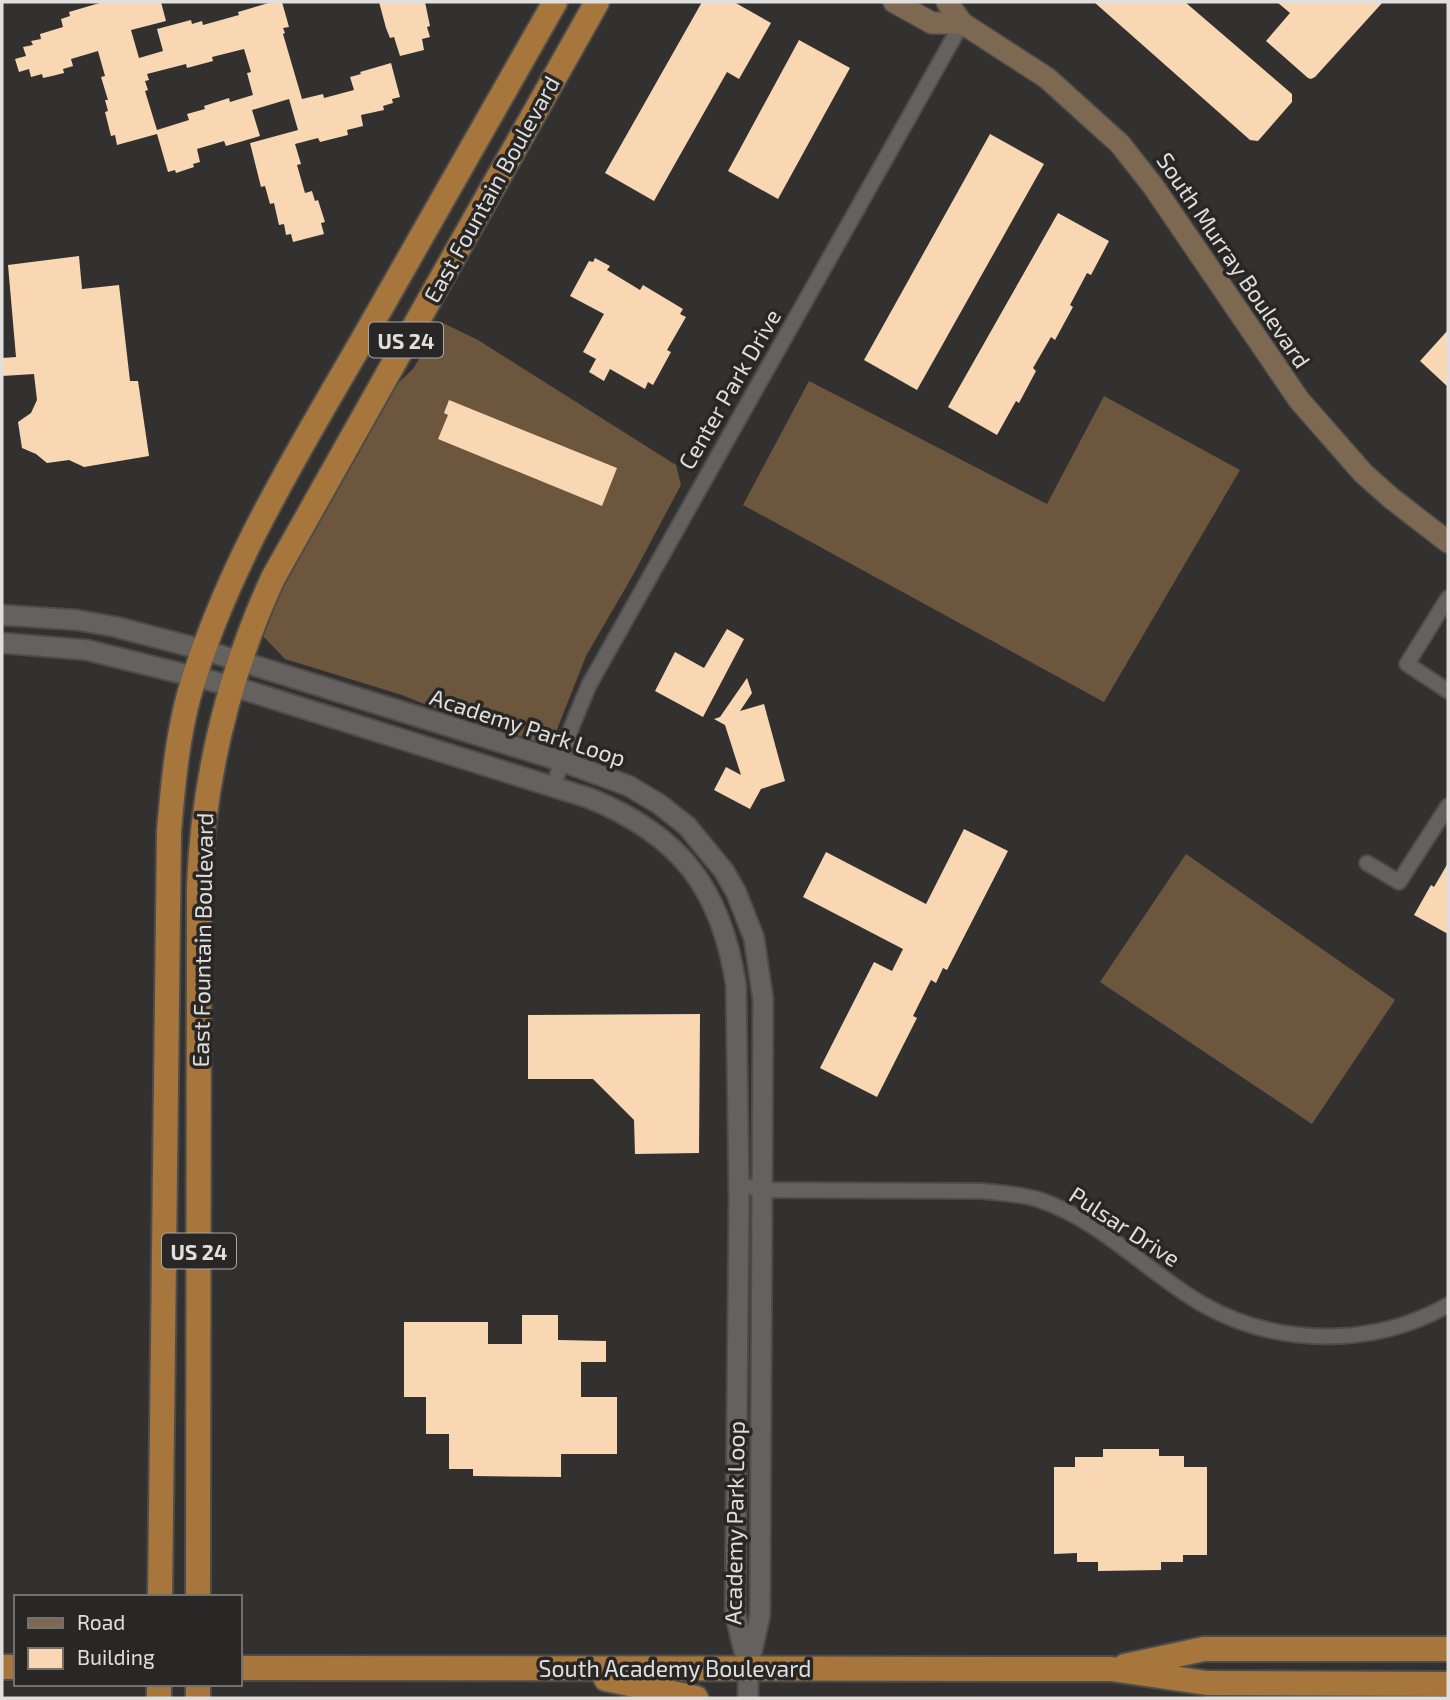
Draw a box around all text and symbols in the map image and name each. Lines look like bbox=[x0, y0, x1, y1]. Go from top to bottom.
street label: East Fountain Boulevard bbox=[417, 71, 565, 307]
street label: South Murray Boulevard bbox=[1151, 147, 1317, 373]
street label: Center Park Drive bbox=[672, 304, 786, 474]
road number: US 24 bbox=[369, 322, 443, 358]
street label: Academy Park Loop bbox=[427, 682, 629, 772]
street label: East Fountain Boulevard bbox=[186, 812, 218, 1068]
street label: Pulsar Drive bbox=[1064, 1180, 1186, 1272]
road number: US 24 bbox=[162, 1234, 236, 1268]
street label: Academy Park Loop bbox=[718, 1421, 750, 1625]
legend bbox=[14, 1595, 242, 1686]
text: Road bbox=[77, 1609, 125, 1634]
text: Building bbox=[77, 1644, 155, 1669]
street label: South Academy Boulevard bbox=[539, 1654, 811, 1682]

